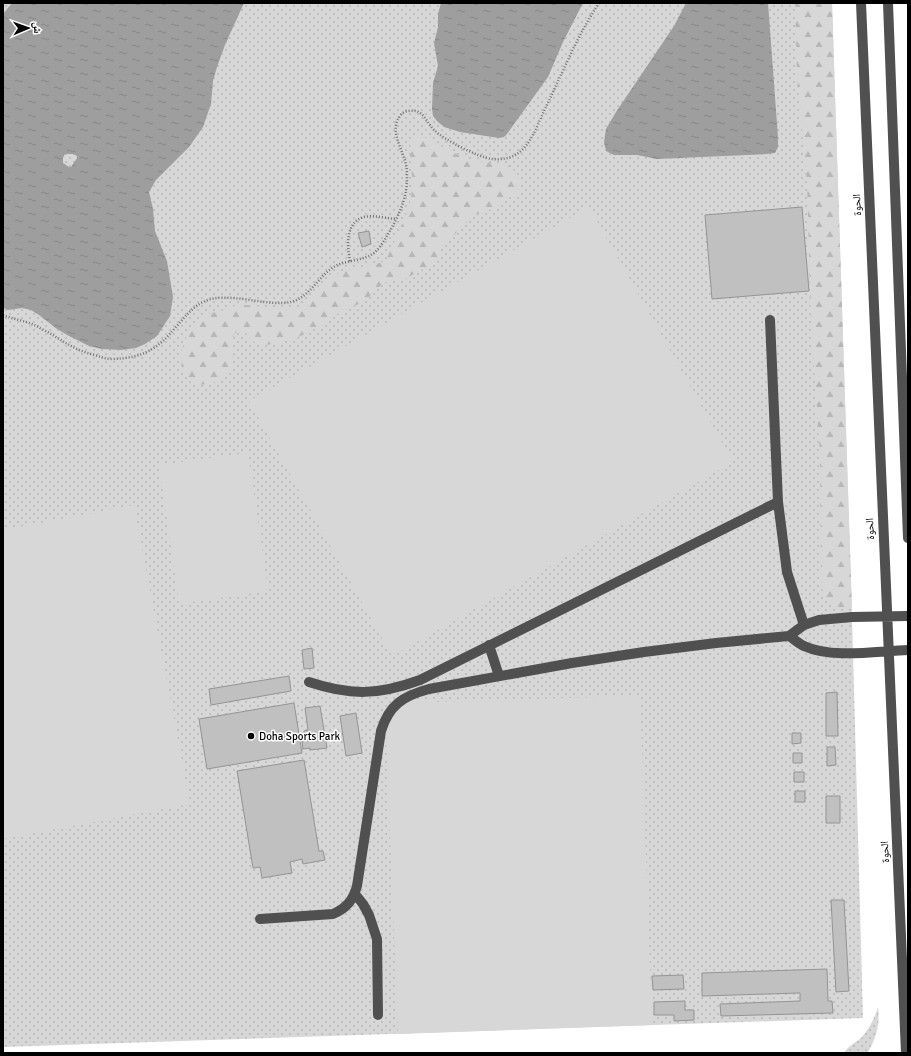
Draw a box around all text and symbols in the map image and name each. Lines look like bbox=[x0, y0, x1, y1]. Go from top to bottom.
north arrow bbox=[8, 8, 48, 48]
text: ش bbox=[30, 22, 44, 34]
street label: الحوة bbox=[850, 194, 864, 216]
street label: الحوة bbox=[863, 518, 877, 540]
place label: Doha Sports Park bbox=[259, 730, 340, 743]
marker: Doha Sports Park bbox=[246, 731, 256, 741]
street label: الحوة bbox=[878, 841, 892, 863]

